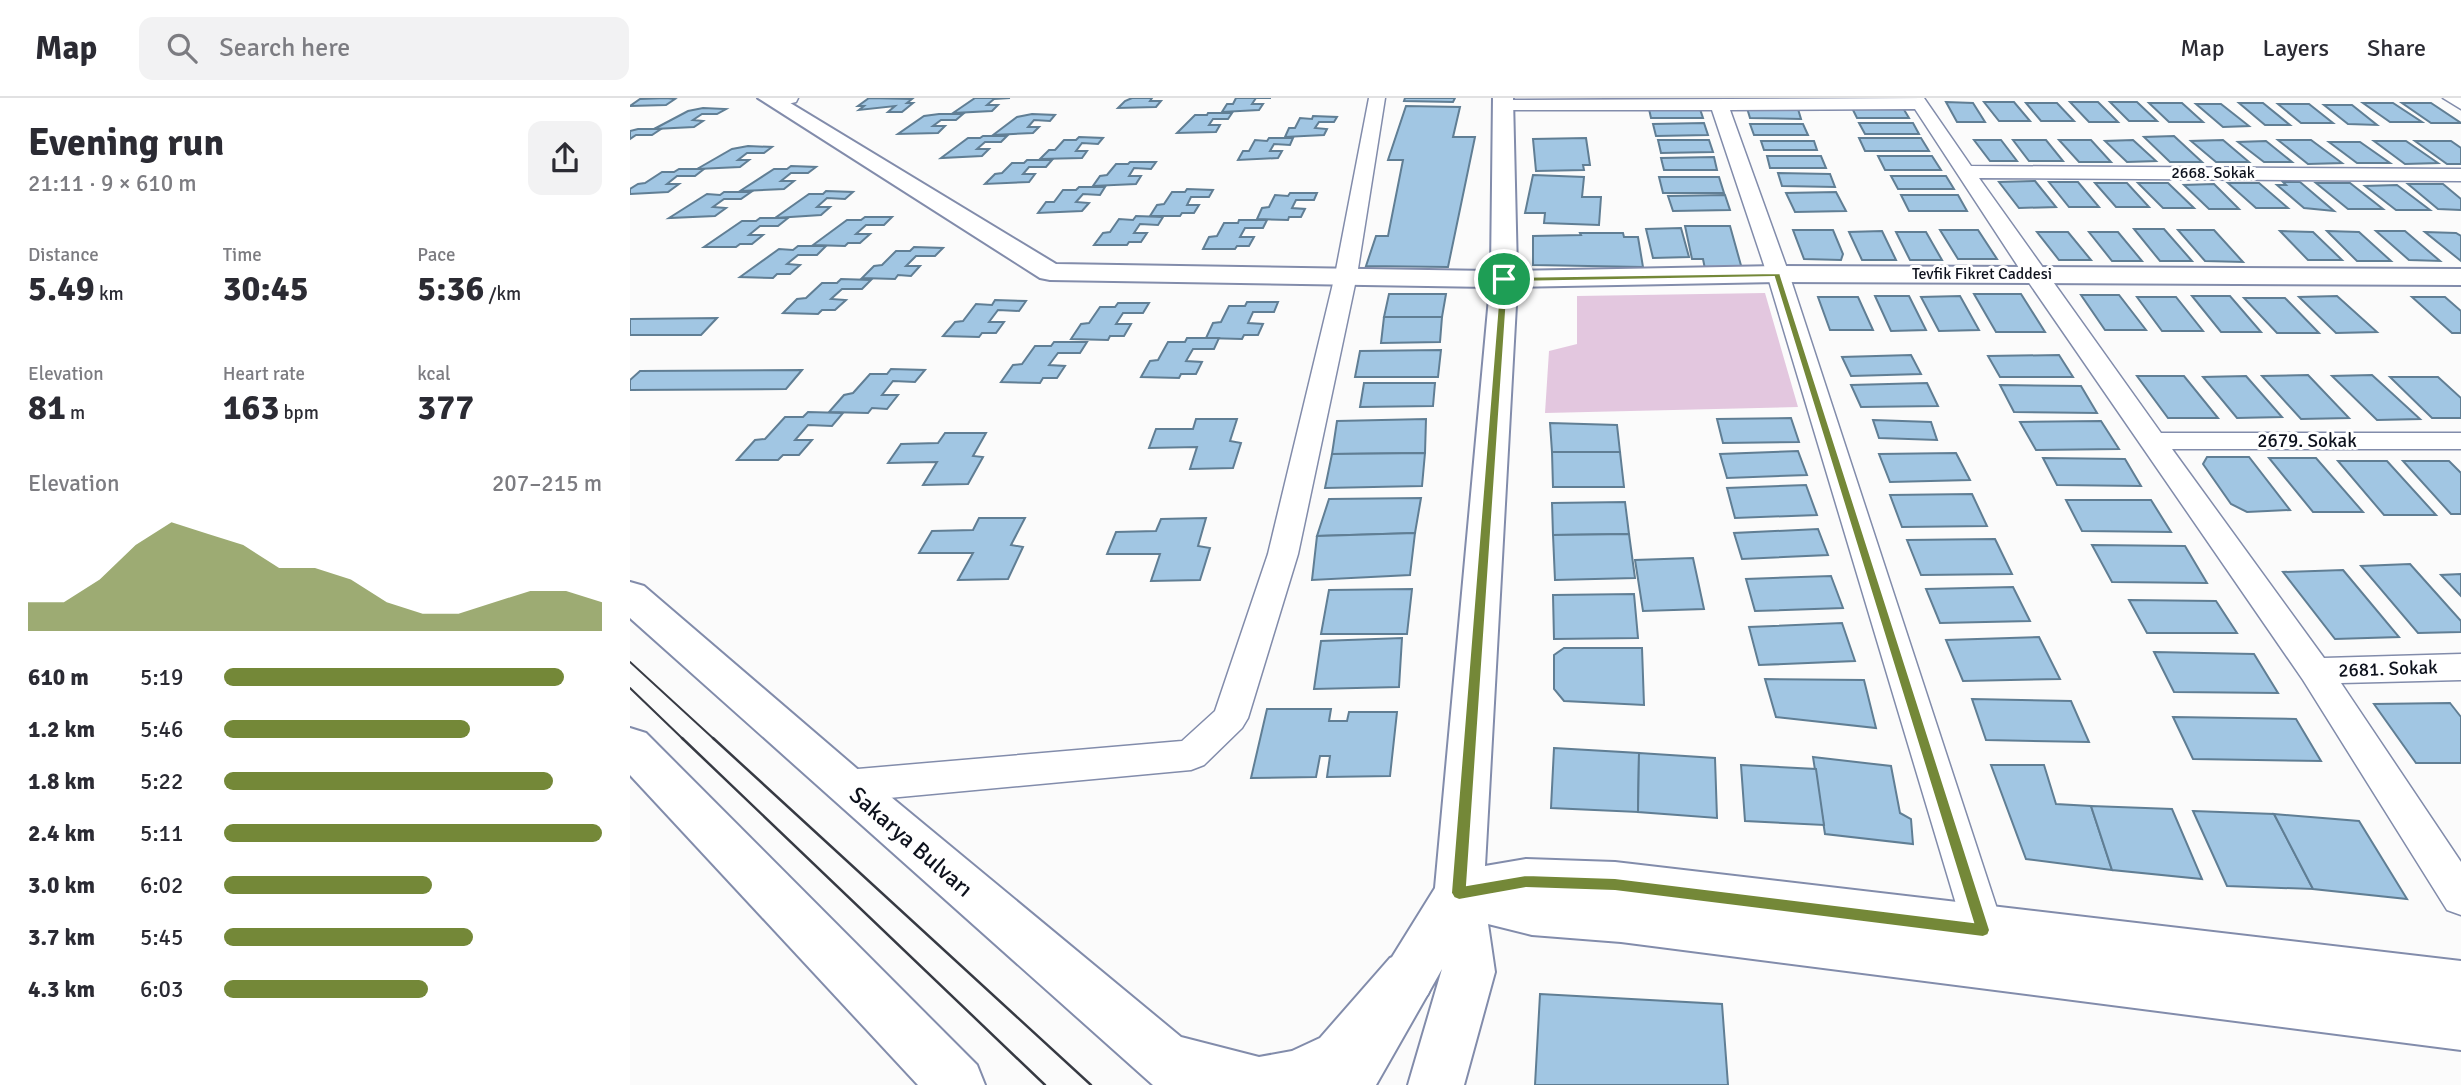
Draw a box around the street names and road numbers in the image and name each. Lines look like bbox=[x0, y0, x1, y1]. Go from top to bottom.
street label: 2668. Sokak bbox=[2171, 163, 2255, 183]
street label: Tevfik Fikret Caddesi bbox=[1912, 264, 2052, 284]
street label: 2679. Sokak bbox=[2257, 429, 2357, 453]
street label: 2681. Sokak bbox=[2338, 655, 2439, 683]
street label: Sakarya Bulvarı bbox=[843, 781, 979, 903]

